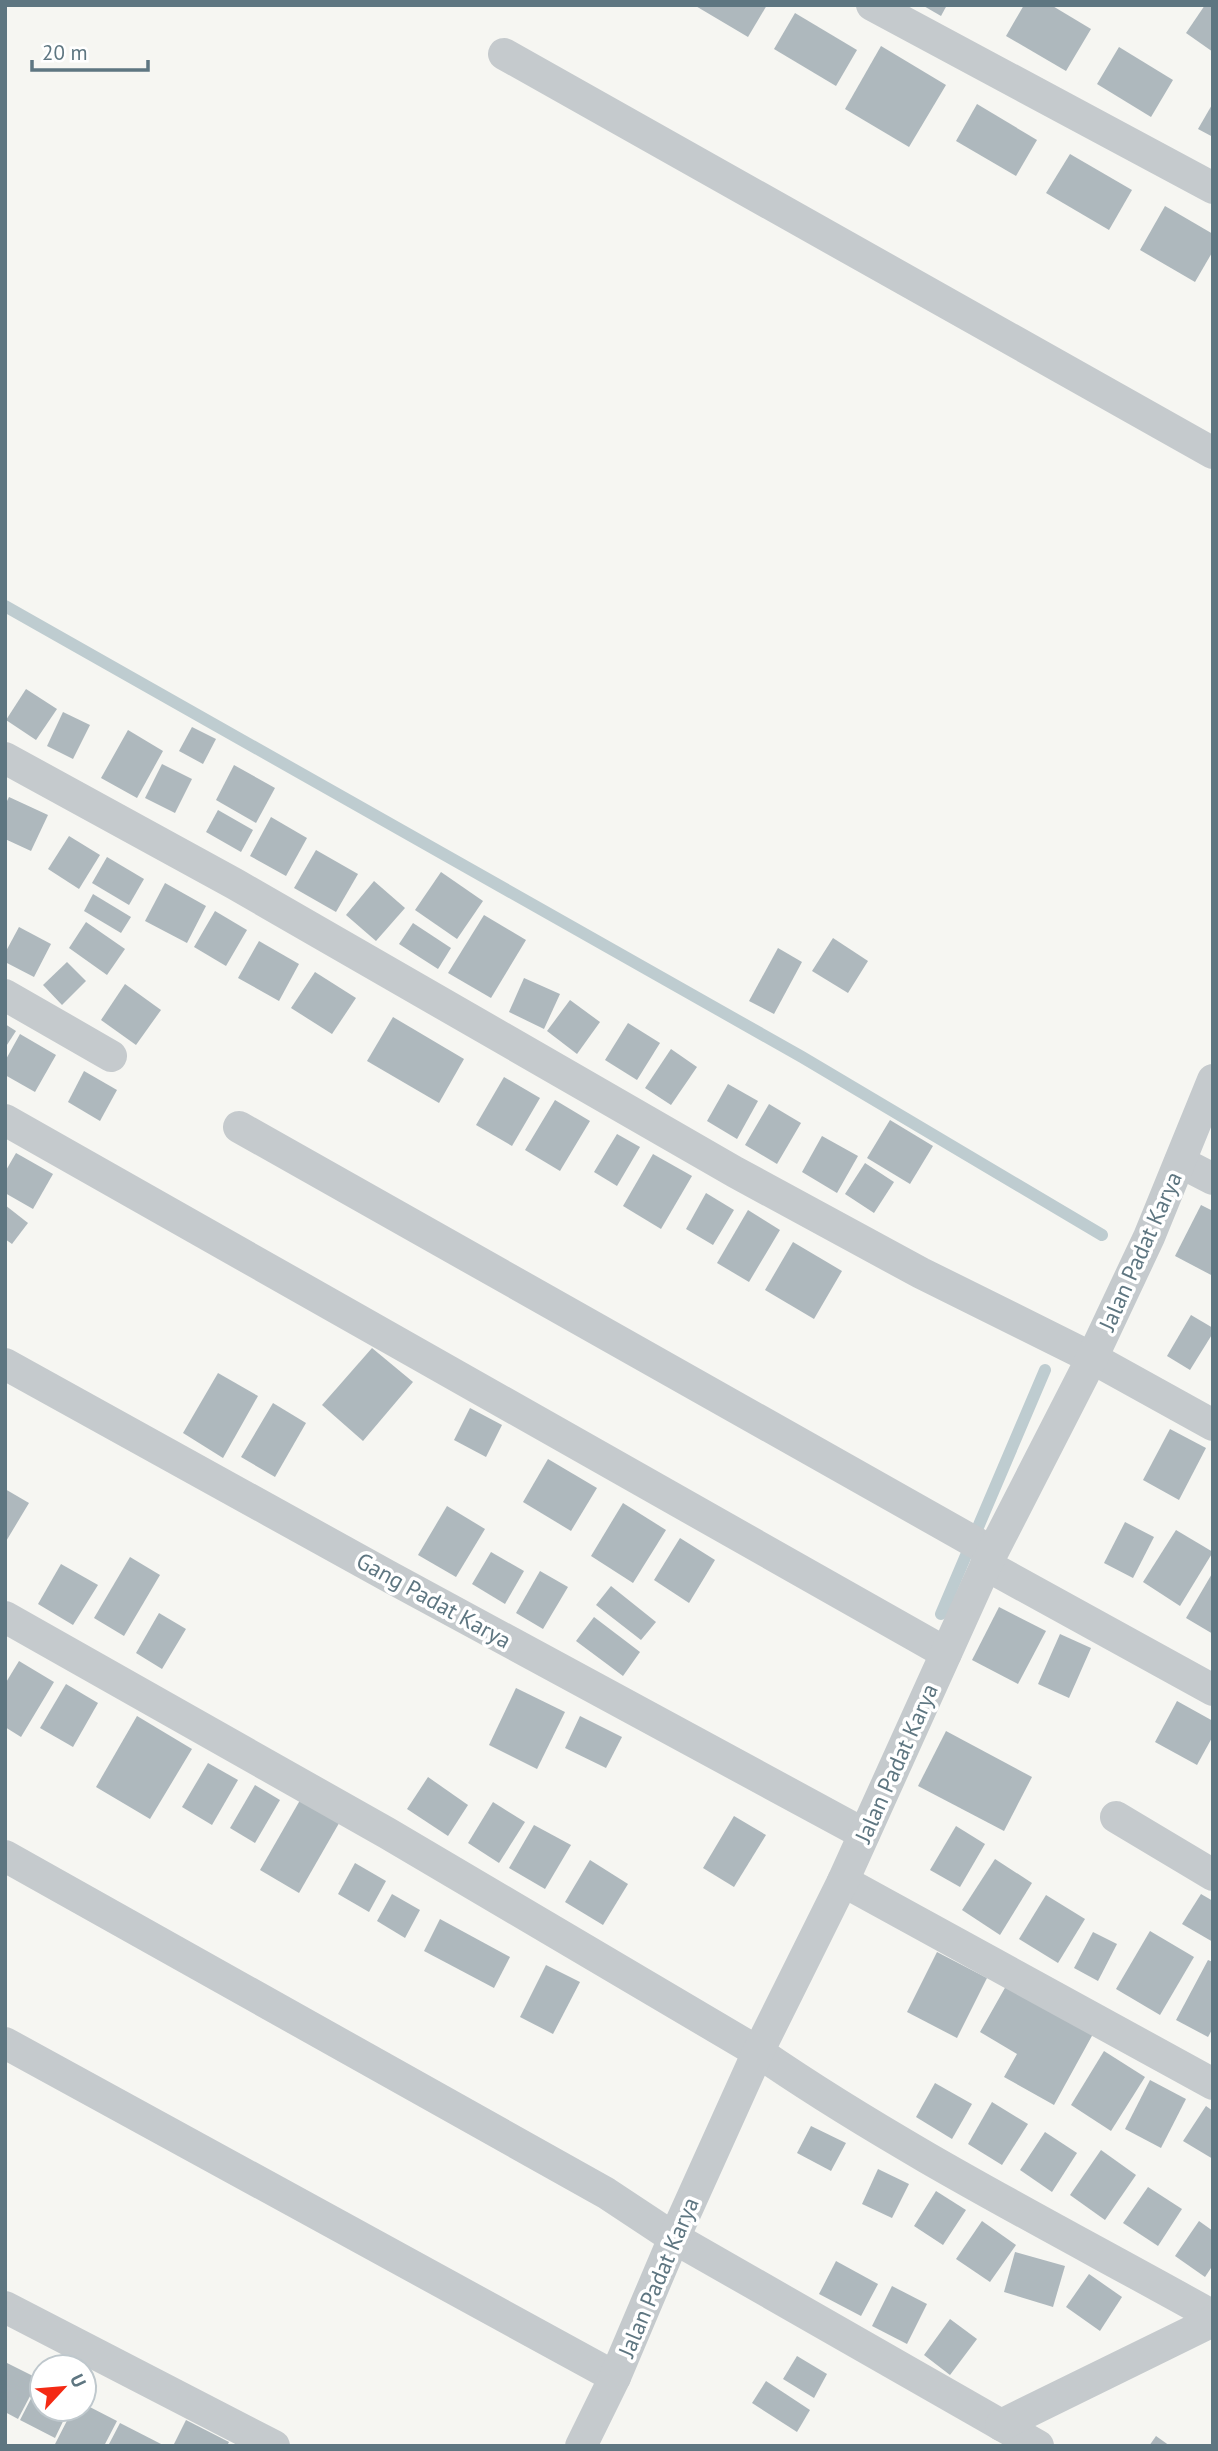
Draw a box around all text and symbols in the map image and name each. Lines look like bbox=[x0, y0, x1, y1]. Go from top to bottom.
scale bar bbox=[32, 28, 147, 72]
text: 20 m bbox=[42, 39, 88, 66]
street label: Jalan Padat Karya bbox=[1092, 1167, 1188, 1336]
street label: Gang Padat Karya bbox=[352, 1546, 516, 1654]
street label: Jalan Padat Karya bbox=[848, 1679, 944, 1848]
street label: Jalan Padat Karya bbox=[611, 2193, 705, 2362]
north arrow bbox=[28, 2353, 98, 2423]
text: U bbox=[65, 2370, 92, 2391]

